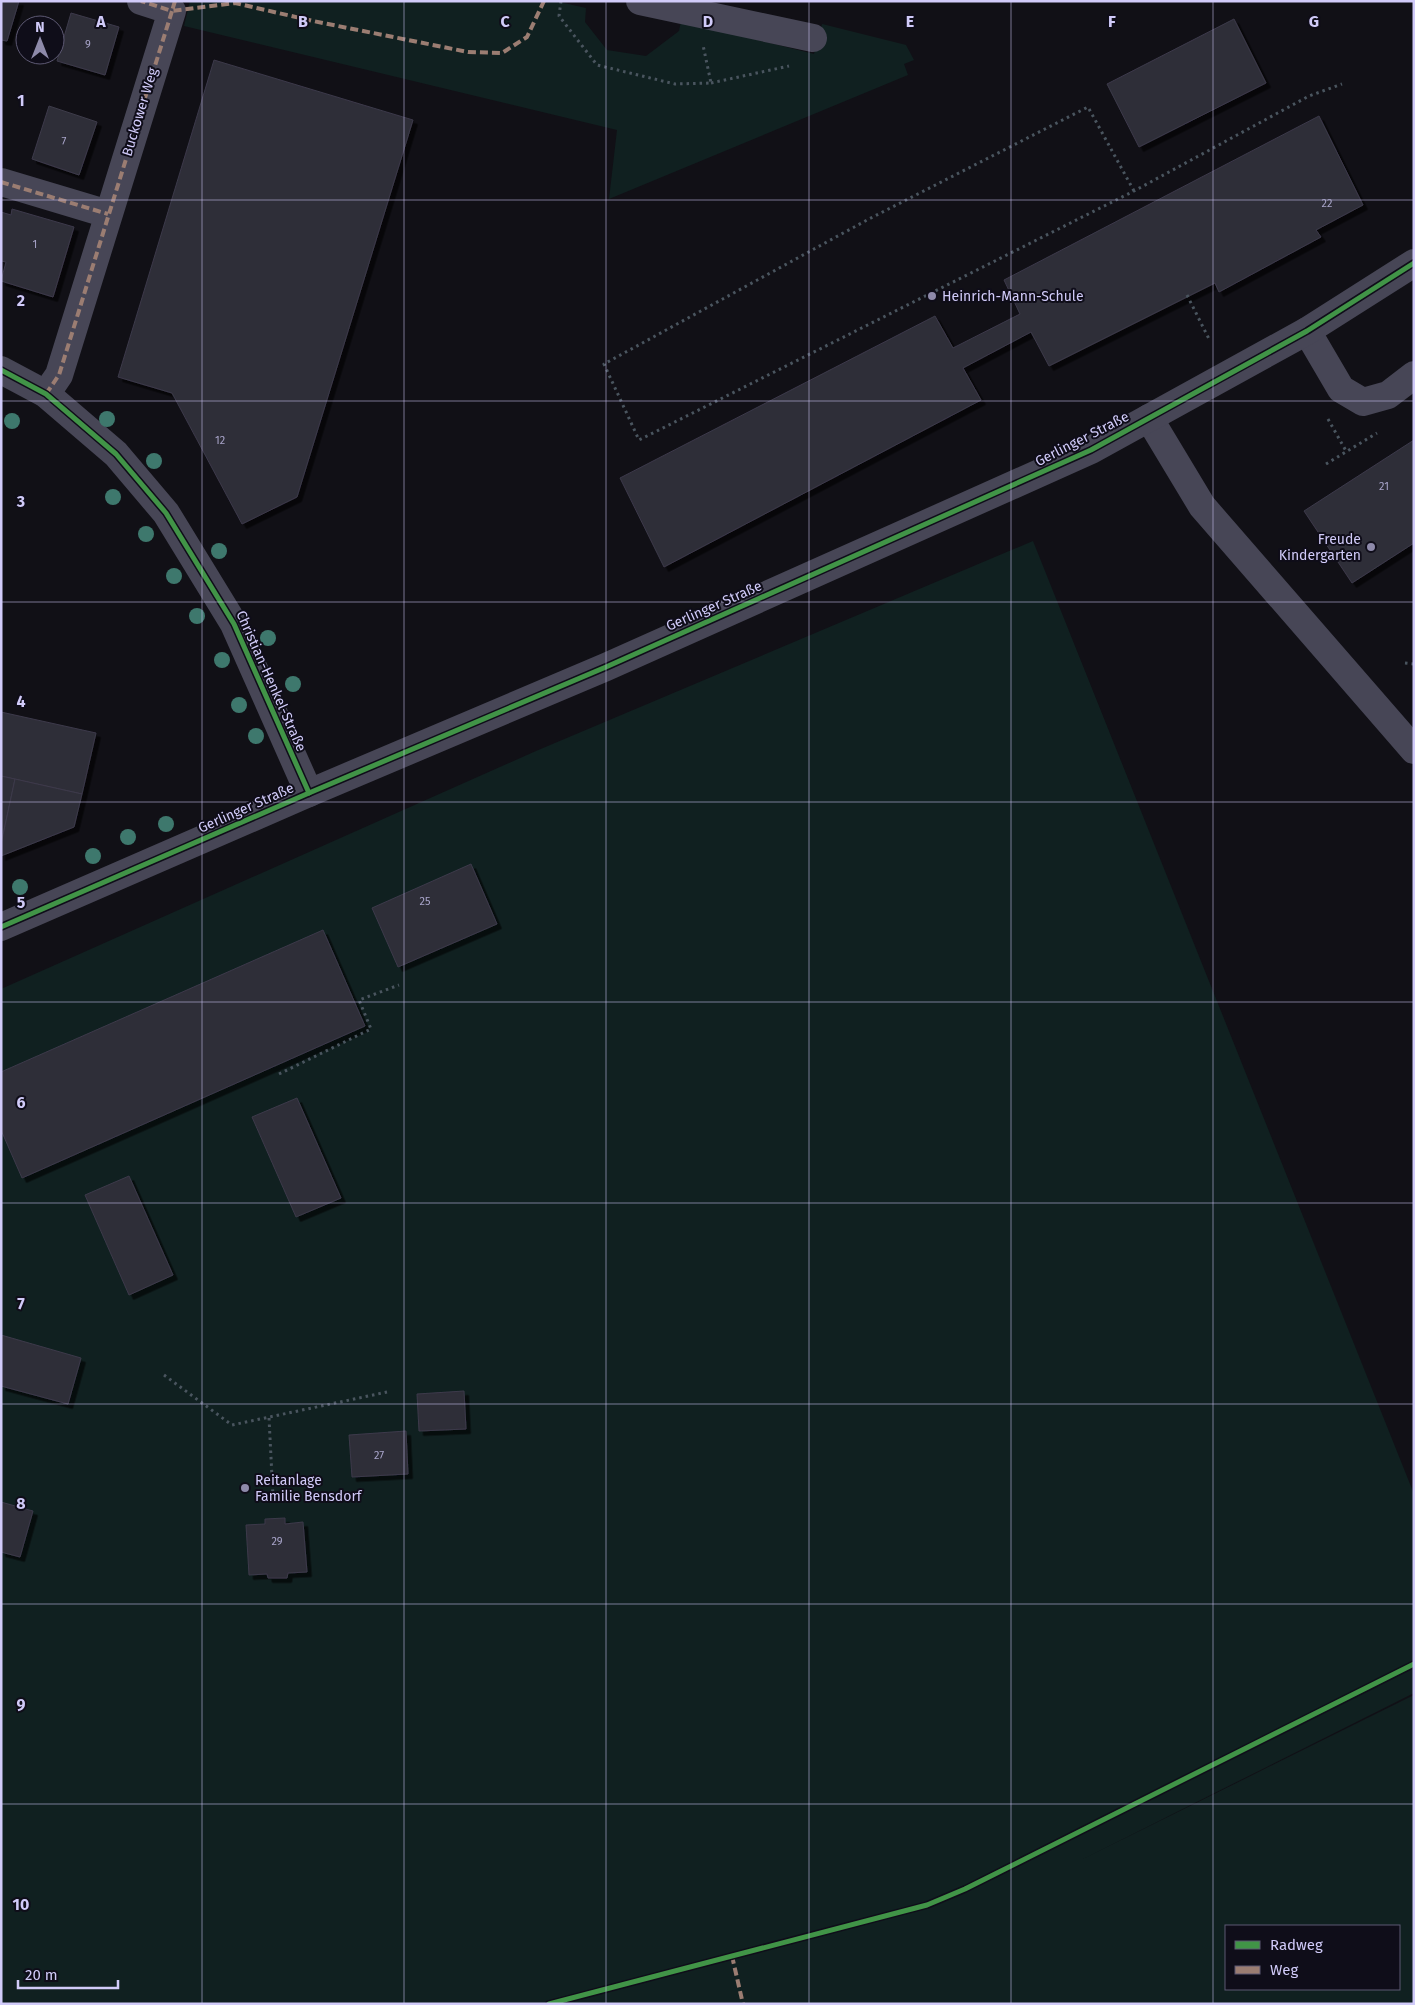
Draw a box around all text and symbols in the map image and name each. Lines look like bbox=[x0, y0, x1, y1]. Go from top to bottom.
text: A bbox=[95, 12, 106, 31]
text: B bbox=[298, 12, 308, 31]
text: C bbox=[500, 12, 510, 31]
text: D bbox=[703, 12, 713, 31]
text: E bbox=[906, 12, 914, 31]
text: F bbox=[1108, 12, 1116, 31]
text: G bbox=[1309, 12, 1319, 31]
north arrow bbox=[15, 15, 65, 65]
text: N bbox=[35, 19, 45, 36]
house number: 9 bbox=[85, 38, 91, 51]
street label: Buckower Weg bbox=[118, 65, 162, 158]
text: 1 bbox=[17, 91, 25, 110]
house number: 7 bbox=[62, 135, 67, 148]
house number: 22 bbox=[1322, 197, 1332, 210]
house number: 1 bbox=[33, 238, 37, 251]
place label: Heinrich-Mann-Schule bbox=[942, 288, 1084, 305]
marker: Heinrich-Mann-Schule bbox=[926, 290, 938, 302]
text: 2 bbox=[17, 291, 25, 310]
street label: Gerlinger Straße bbox=[1032, 408, 1132, 470]
house number: 12 bbox=[215, 434, 225, 447]
house number: 21 bbox=[1379, 480, 1389, 493]
text: 3 bbox=[16, 492, 25, 511]
place label: Freude Kindergarten bbox=[1279, 531, 1361, 564]
marker: Freude Kindergarten bbox=[1365, 541, 1377, 553]
street label: Gerlinger Straße bbox=[663, 577, 765, 635]
street label: Christian-Henkel-Straße bbox=[232, 608, 310, 754]
text: 4 bbox=[16, 692, 26, 711]
street label: Gerlinger Straße bbox=[195, 779, 297, 837]
text: 5 bbox=[17, 893, 26, 912]
house number: 25 bbox=[420, 895, 431, 908]
text: 6 bbox=[16, 1093, 26, 1112]
text: 7 bbox=[17, 1294, 25, 1313]
house number: 27 bbox=[374, 1449, 384, 1462]
place label: Reitanlage Familie Bensdorf bbox=[255, 1472, 363, 1505]
marker: Reitanlage Familie Bensdorf bbox=[239, 1482, 251, 1494]
text: 8 bbox=[16, 1494, 26, 1513]
house number: 29 bbox=[271, 1535, 283, 1548]
text: 9 bbox=[17, 1695, 26, 1714]
text: 10 bbox=[13, 1895, 29, 1914]
legend bbox=[1225, 1925, 1400, 1990]
text: Radweg bbox=[1270, 1936, 1323, 1954]
scale bar bbox=[18, 1958, 118, 1990]
text: Weg bbox=[1270, 1961, 1298, 1979]
text: 20 m bbox=[25, 1966, 58, 1984]

